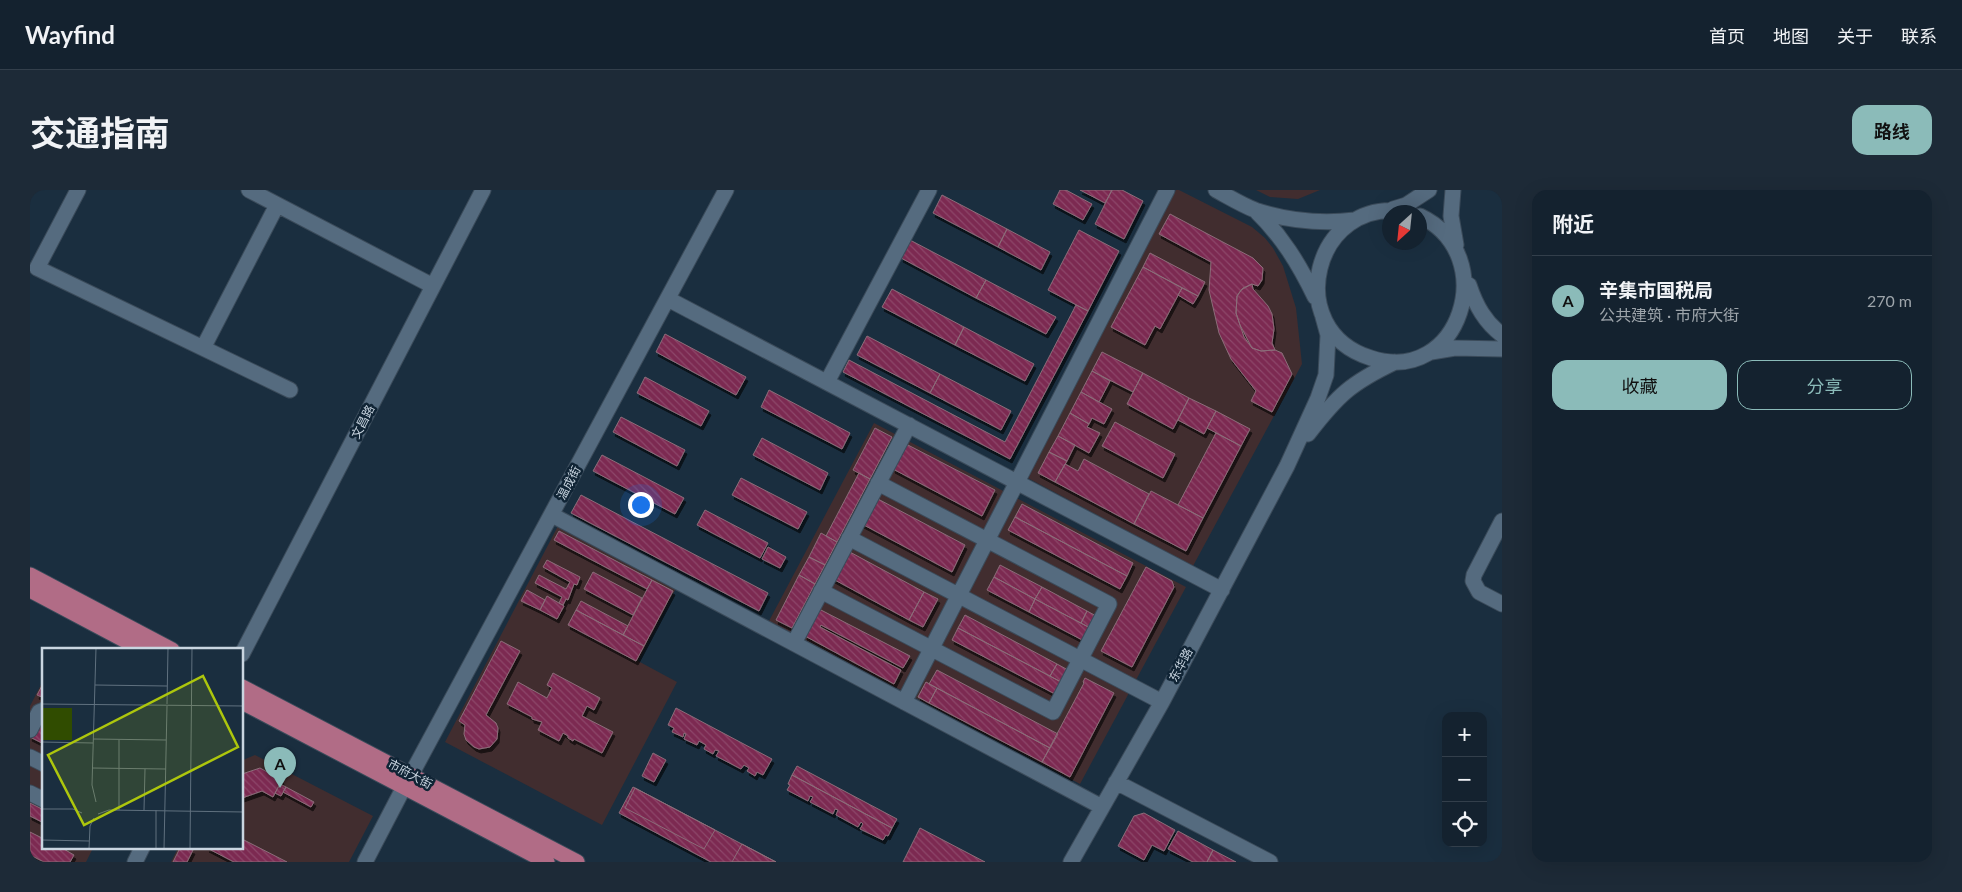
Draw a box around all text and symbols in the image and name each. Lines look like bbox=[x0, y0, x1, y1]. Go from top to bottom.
text: Wayfind bbox=[25, 20, 115, 49]
text: 首页 bbox=[1709, 25, 1745, 47]
text: 地图 bbox=[1773, 25, 1809, 47]
text: 关于 bbox=[1837, 25, 1873, 47]
text: 联系 bbox=[1901, 25, 1937, 47]
button: 路线 bbox=[1852, 105, 1932, 155]
text: 交通指南 bbox=[30, 111, 170, 153]
north arrow bbox=[1382, 205, 1427, 250]
text: 附近 bbox=[1552, 211, 1594, 236]
text: 辛集市国税局 bbox=[1599, 278, 1713, 301]
text: A bbox=[1562, 291, 1574, 310]
text: 270 m bbox=[1867, 291, 1912, 310]
text: 公共建筑 · 市府大街 bbox=[1599, 305, 1739, 324]
button: 收藏 bbox=[1552, 360, 1727, 410]
button: 分享 bbox=[1737, 360, 1912, 410]
street label: 文昌路 bbox=[348, 402, 377, 441]
street label: 温成街 bbox=[553, 463, 584, 502]
your location bbox=[628, 492, 654, 518]
street label: 东华路 bbox=[1165, 645, 1196, 684]
inset map bbox=[42, 648, 244, 850]
map controls bbox=[1442, 712, 1487, 847]
button: + bbox=[1442, 712, 1487, 757]
pin: A bbox=[264, 747, 296, 788]
street label: 市府大街 bbox=[386, 756, 435, 791]
button: − bbox=[1442, 757, 1487, 802]
button: locate bbox=[1442, 802, 1487, 847]

